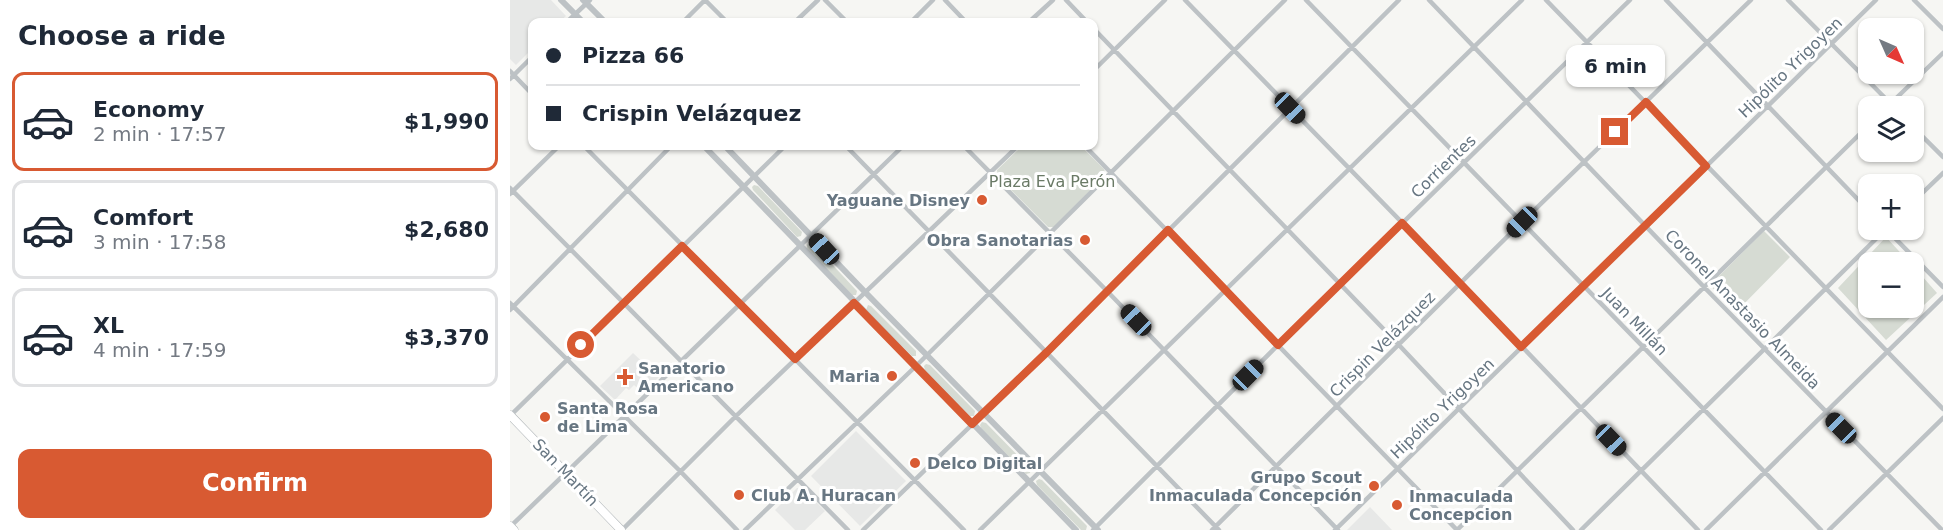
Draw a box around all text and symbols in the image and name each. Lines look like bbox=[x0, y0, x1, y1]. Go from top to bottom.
street label: Hipólito Yrigoyen bbox=[1735, 13, 1846, 122]
north arrow bbox=[1858, 18, 1924, 84]
map controls bbox=[1858, 18, 1924, 318]
text: Choose a ride bbox=[18, 20, 226, 51]
text: Pizza 66 bbox=[582, 43, 684, 68]
callout: 6 min bbox=[1566, 45, 1664, 87]
text: 6 min bbox=[1584, 54, 1647, 78]
car bbox=[1271, 89, 1309, 127]
icon: car bbox=[21, 95, 75, 149]
button: layers bbox=[1858, 96, 1924, 162]
text: Economy bbox=[93, 97, 204, 122]
text: Crispin Velázquez bbox=[582, 101, 801, 126]
text: $1,990 bbox=[404, 109, 489, 134]
route end bbox=[1601, 118, 1628, 145]
text: 2 min · 17:57 bbox=[93, 122, 227, 146]
street label: Corrientes bbox=[1407, 131, 1480, 202]
park label: Plaza Eva Perón bbox=[989, 172, 1115, 191]
button: + bbox=[1858, 174, 1924, 240]
place label: Yaguane Disney bbox=[826, 191, 971, 210]
marker: Yaguane Disney bbox=[975, 193, 989, 207]
icon: car bbox=[21, 203, 75, 257]
car bbox=[1503, 203, 1541, 241]
text: Comfort bbox=[93, 205, 193, 230]
text: $2,680 bbox=[404, 217, 489, 242]
street label: Coronel Anastasio Almeida bbox=[1661, 226, 1824, 393]
text: 3 min · 17:58 bbox=[93, 230, 227, 254]
car bbox=[805, 230, 843, 268]
place label: Obra Sanotarias bbox=[927, 231, 1073, 250]
marker: Obra Sanotarias bbox=[1078, 233, 1092, 247]
button: − bbox=[1858, 252, 1924, 318]
street label: Juan Millán bbox=[1597, 283, 1672, 359]
street label: Crispin Velázquez bbox=[1326, 288, 1439, 401]
car bbox=[1117, 301, 1155, 339]
icon: car bbox=[21, 311, 75, 365]
text: XL bbox=[93, 313, 124, 338]
text: $3,370 bbox=[404, 325, 489, 350]
route start bbox=[567, 331, 594, 358]
text: 4 min · 17:59 bbox=[93, 338, 227, 362]
street label: Hipólito Yrigoyen bbox=[1387, 354, 1498, 463]
car bbox=[1229, 356, 1267, 394]
place label: Sanatorio Americano bbox=[638, 359, 734, 396]
place label: Maria bbox=[829, 367, 880, 386]
marker: Sanatorio Americano bbox=[616, 368, 634, 386]
marker: Maria bbox=[885, 369, 899, 383]
place label: Santa Rosa de Lima bbox=[557, 399, 658, 436]
car bbox=[1822, 409, 1860, 447]
marker: Santa Rosa de Lima bbox=[538, 410, 552, 424]
car bbox=[1592, 421, 1630, 459]
street label: San Martín bbox=[529, 435, 602, 510]
button: Confirm bbox=[18, 449, 492, 518]
place label: Delco Digital bbox=[927, 454, 1042, 473]
marker: Delco Digital bbox=[908, 456, 922, 470]
place label: Grupo Scout Inmaculada Concepción bbox=[1149, 468, 1362, 505]
marker: Grupo Scout Inmaculada Concepción bbox=[1367, 479, 1381, 493]
place label: Club A. Huracan bbox=[751, 486, 896, 505]
place label: Inmaculada Concepcion bbox=[1409, 487, 1513, 524]
marker: Club A. Huracan bbox=[732, 488, 746, 502]
marker: Inmaculada Concepcion bbox=[1390, 498, 1404, 512]

